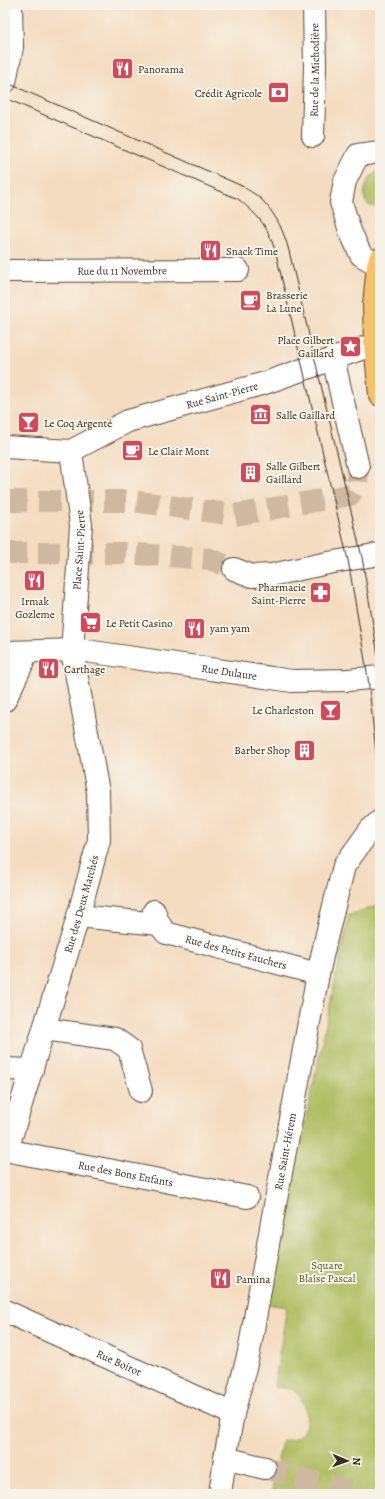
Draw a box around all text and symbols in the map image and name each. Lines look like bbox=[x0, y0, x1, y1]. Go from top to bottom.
street label: Rue de la Michodière bbox=[306, 23, 323, 117]
restaurant icon: Panorama bbox=[110, 56, 136, 82]
place label: Panorama bbox=[138, 62, 185, 77]
bank icon: Crédit Agricole bbox=[265, 80, 291, 106]
place label: Crédit Agricole bbox=[195, 86, 262, 101]
restaurant icon: Snack Time bbox=[198, 238, 224, 264]
place label: Snack Time bbox=[226, 244, 278, 259]
street label: Rue du 11 Novembre bbox=[77, 263, 167, 278]
cafe icon: Brasserie La Lune bbox=[237, 288, 263, 314]
place label: Brasserie La Lune bbox=[266, 288, 308, 316]
place label: Place Gilbert Gaillard bbox=[277, 333, 334, 361]
place icon: Place Gilbert Gaillard bbox=[337, 333, 363, 359]
street label: Rue Saint-Pierre bbox=[184, 378, 260, 412]
museum icon: Salle Gaillard bbox=[248, 402, 274, 428]
place label: Salle Gaillard bbox=[276, 408, 335, 423]
bar icon: Le Coq Argenté bbox=[16, 410, 42, 436]
place label: Le Coq Argenté bbox=[44, 416, 112, 431]
cafe icon: Le Clair Mont bbox=[120, 438, 146, 464]
place label: Le Clair Mont bbox=[148, 444, 209, 459]
building icon: Salle Gilbert Gaillard bbox=[237, 459, 263, 485]
place label: Salle Gilbert Gaillard bbox=[266, 459, 321, 487]
street label: Place Saint-Pierre bbox=[69, 509, 89, 591]
restaurant icon: Irmak Gozleme bbox=[22, 568, 48, 594]
place label: Pharmacie Saint-Pierre bbox=[251, 580, 306, 608]
pharmacy icon: Pharmacie Saint-Pierre bbox=[308, 580, 334, 606]
place label: Irmak Gozleme bbox=[15, 594, 55, 622]
supermarket icon: Le Petit Casino bbox=[77, 610, 103, 636]
restaurant icon: yam yam bbox=[181, 615, 207, 641]
place label: Le Petit Casino bbox=[106, 616, 173, 631]
place label: yam yam bbox=[209, 621, 250, 636]
restaurant icon: Carthage bbox=[35, 656, 61, 682]
street label: Rue Dulaure bbox=[201, 660, 258, 683]
place label: Carthage bbox=[64, 662, 105, 677]
bar icon: Le Charleston bbox=[317, 697, 343, 723]
place label: Le Charleston bbox=[252, 703, 314, 718]
building icon: Barber Shop bbox=[292, 737, 318, 763]
place label: Barber Shop bbox=[234, 743, 290, 758]
street label: Rue des Deux Marchés bbox=[60, 853, 102, 955]
street label: Rue des Petits Fauchers bbox=[184, 931, 289, 973]
street label: Rue Saint-Hérem bbox=[270, 1112, 300, 1191]
street label: Rue des Bons Enfants bbox=[77, 1157, 175, 1190]
park label: Square Blaise Pascal bbox=[299, 1258, 356, 1286]
restaurant icon: Pamina bbox=[207, 1266, 233, 1292]
place label: Pamina bbox=[236, 1272, 271, 1287]
street label: Rue Boirot bbox=[94, 1346, 144, 1379]
north arrow bbox=[327, 1441, 367, 1481]
text: N bbox=[349, 1457, 364, 1466]

